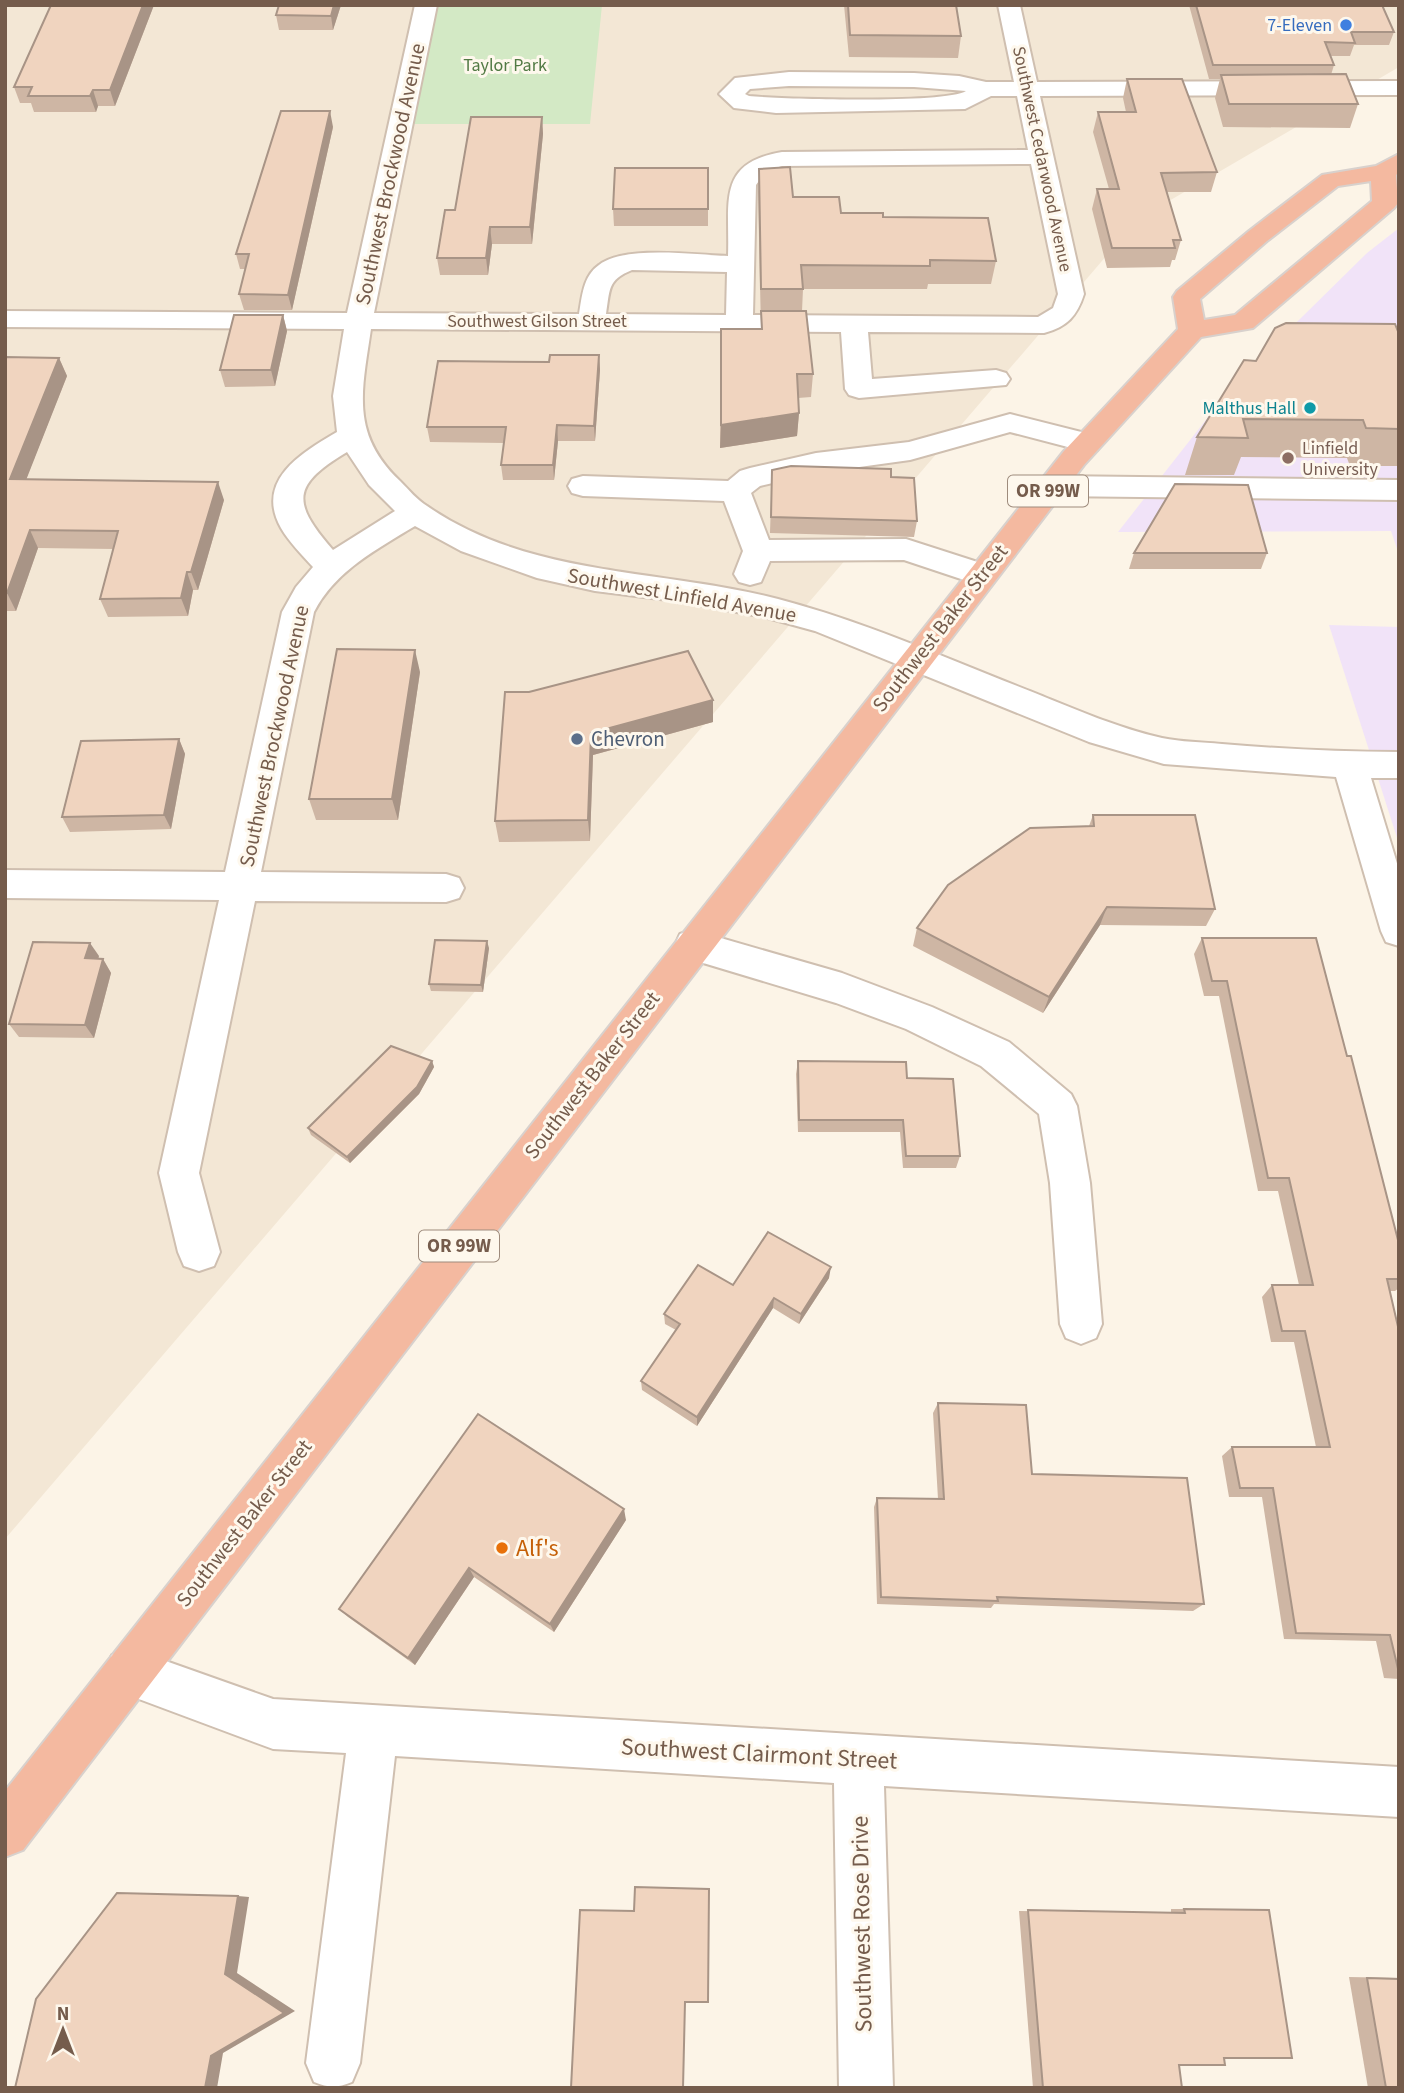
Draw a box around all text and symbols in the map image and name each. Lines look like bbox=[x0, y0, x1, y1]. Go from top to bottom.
place label: 7-Eleven bbox=[1267, 13, 1332, 38]
marker: 7-Eleven bbox=[1338, 17, 1354, 33]
street label: Southwest Brockwood Avenue bbox=[348, 40, 432, 308]
street label: Southwest Cedarwood Avenue bbox=[1006, 44, 1078, 274]
park label: Taylor Park bbox=[463, 53, 547, 78]
street label: Southwest Gilson Street bbox=[447, 309, 627, 334]
place label: Malthus Hall bbox=[1202, 396, 1296, 421]
marker: Malthus Hall bbox=[1302, 400, 1318, 416]
place label: Linfield University bbox=[1302, 436, 1378, 482]
marker: Linfield University bbox=[1280, 450, 1296, 466]
road number: OR 99W bbox=[1008, 476, 1088, 506]
street label: Southwest Baker Street bbox=[865, 538, 1015, 718]
street label: Southwest Linfield Avenue bbox=[565, 560, 799, 630]
street label: Southwest Brockwood Avenue bbox=[232, 602, 316, 870]
place label: Chevron bbox=[591, 724, 665, 754]
marker: Chevron bbox=[569, 731, 585, 747]
street label: Southwest Baker Street bbox=[517, 985, 667, 1165]
road number: OR 99W bbox=[419, 1230, 499, 1262]
street label: Southwest Baker Street bbox=[169, 1433, 319, 1613]
place label: Alf's bbox=[516, 1531, 559, 1566]
marker: Alf's bbox=[494, 1540, 510, 1556]
street label: Southwest Clairmont Street bbox=[620, 1729, 898, 1779]
street label: Southwest Rose Drive bbox=[843, 1815, 881, 2033]
north arrow bbox=[28, 1995, 98, 2065]
text: N bbox=[57, 2001, 69, 2028]

